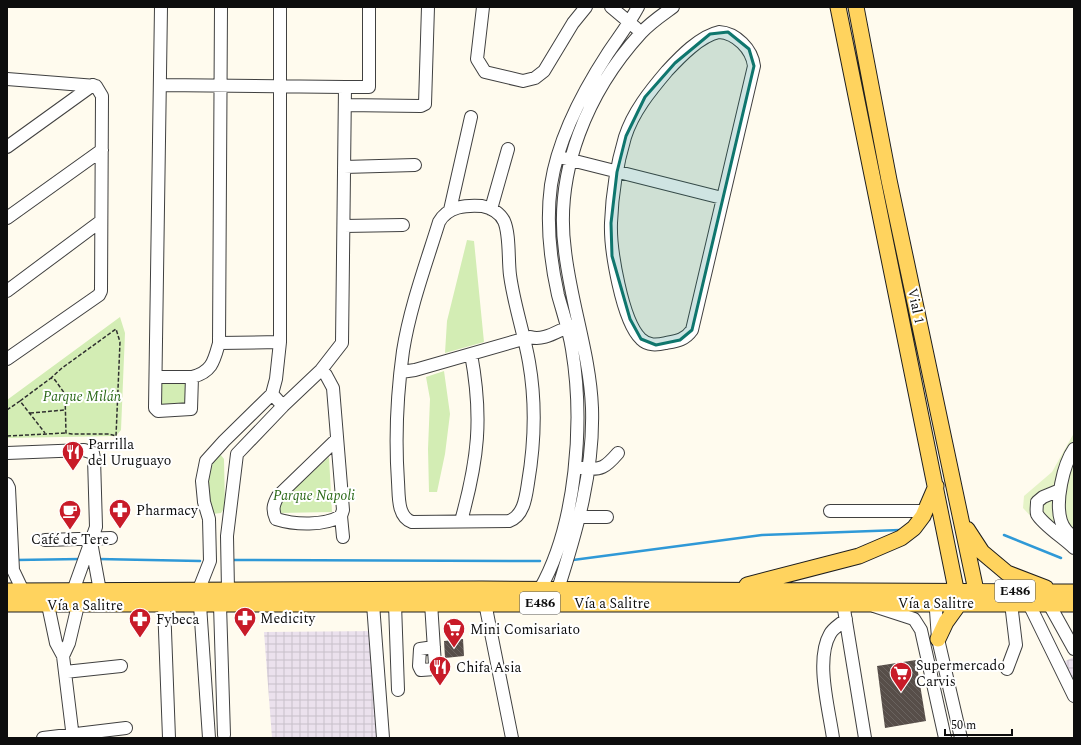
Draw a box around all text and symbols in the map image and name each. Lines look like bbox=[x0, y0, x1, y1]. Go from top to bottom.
street label: Vial 1 bbox=[902, 286, 930, 326]
park label: Parque Milán bbox=[43, 386, 122, 407]
place label: Parrilla del Uruguayo bbox=[88, 434, 171, 471]
restaurant icon: Parrilla del Uruguayo bbox=[60, 439, 86, 472]
park label: Parque Napoli bbox=[273, 485, 355, 506]
pharmacy icon: Pharmacy bbox=[107, 497, 133, 530]
cafe icon: Café de Tere bbox=[57, 498, 83, 531]
place label: Pharmacy bbox=[136, 500, 199, 521]
place label: Café de Tere bbox=[31, 529, 109, 550]
road number: E486 bbox=[995, 580, 1035, 602]
road number: E486 bbox=[520, 592, 560, 614]
street label: Vía a Salitre bbox=[574, 593, 650, 614]
street label: Vía a Salitre bbox=[898, 593, 974, 614]
street label: Vía a Salitre bbox=[47, 595, 123, 616]
pharmacy icon: Medicity bbox=[232, 605, 258, 638]
pharmacy icon: Fybeca bbox=[127, 606, 153, 639]
place label: Medicity bbox=[260, 608, 316, 629]
place label: Fybeca bbox=[156, 609, 200, 630]
supermarket icon: Mini Comisariato bbox=[441, 616, 467, 649]
place label: Mini Comisariato bbox=[470, 619, 580, 640]
restaurant icon: Chifa Asia bbox=[427, 654, 453, 687]
place label: Supermercado Carvis bbox=[916, 655, 1005, 692]
place label: Chifa Asia bbox=[456, 657, 522, 678]
supermarket icon: Supermercado Carvis bbox=[888, 660, 914, 693]
scale bar bbox=[945, 711, 1012, 737]
text: 50 m bbox=[951, 716, 976, 735]

